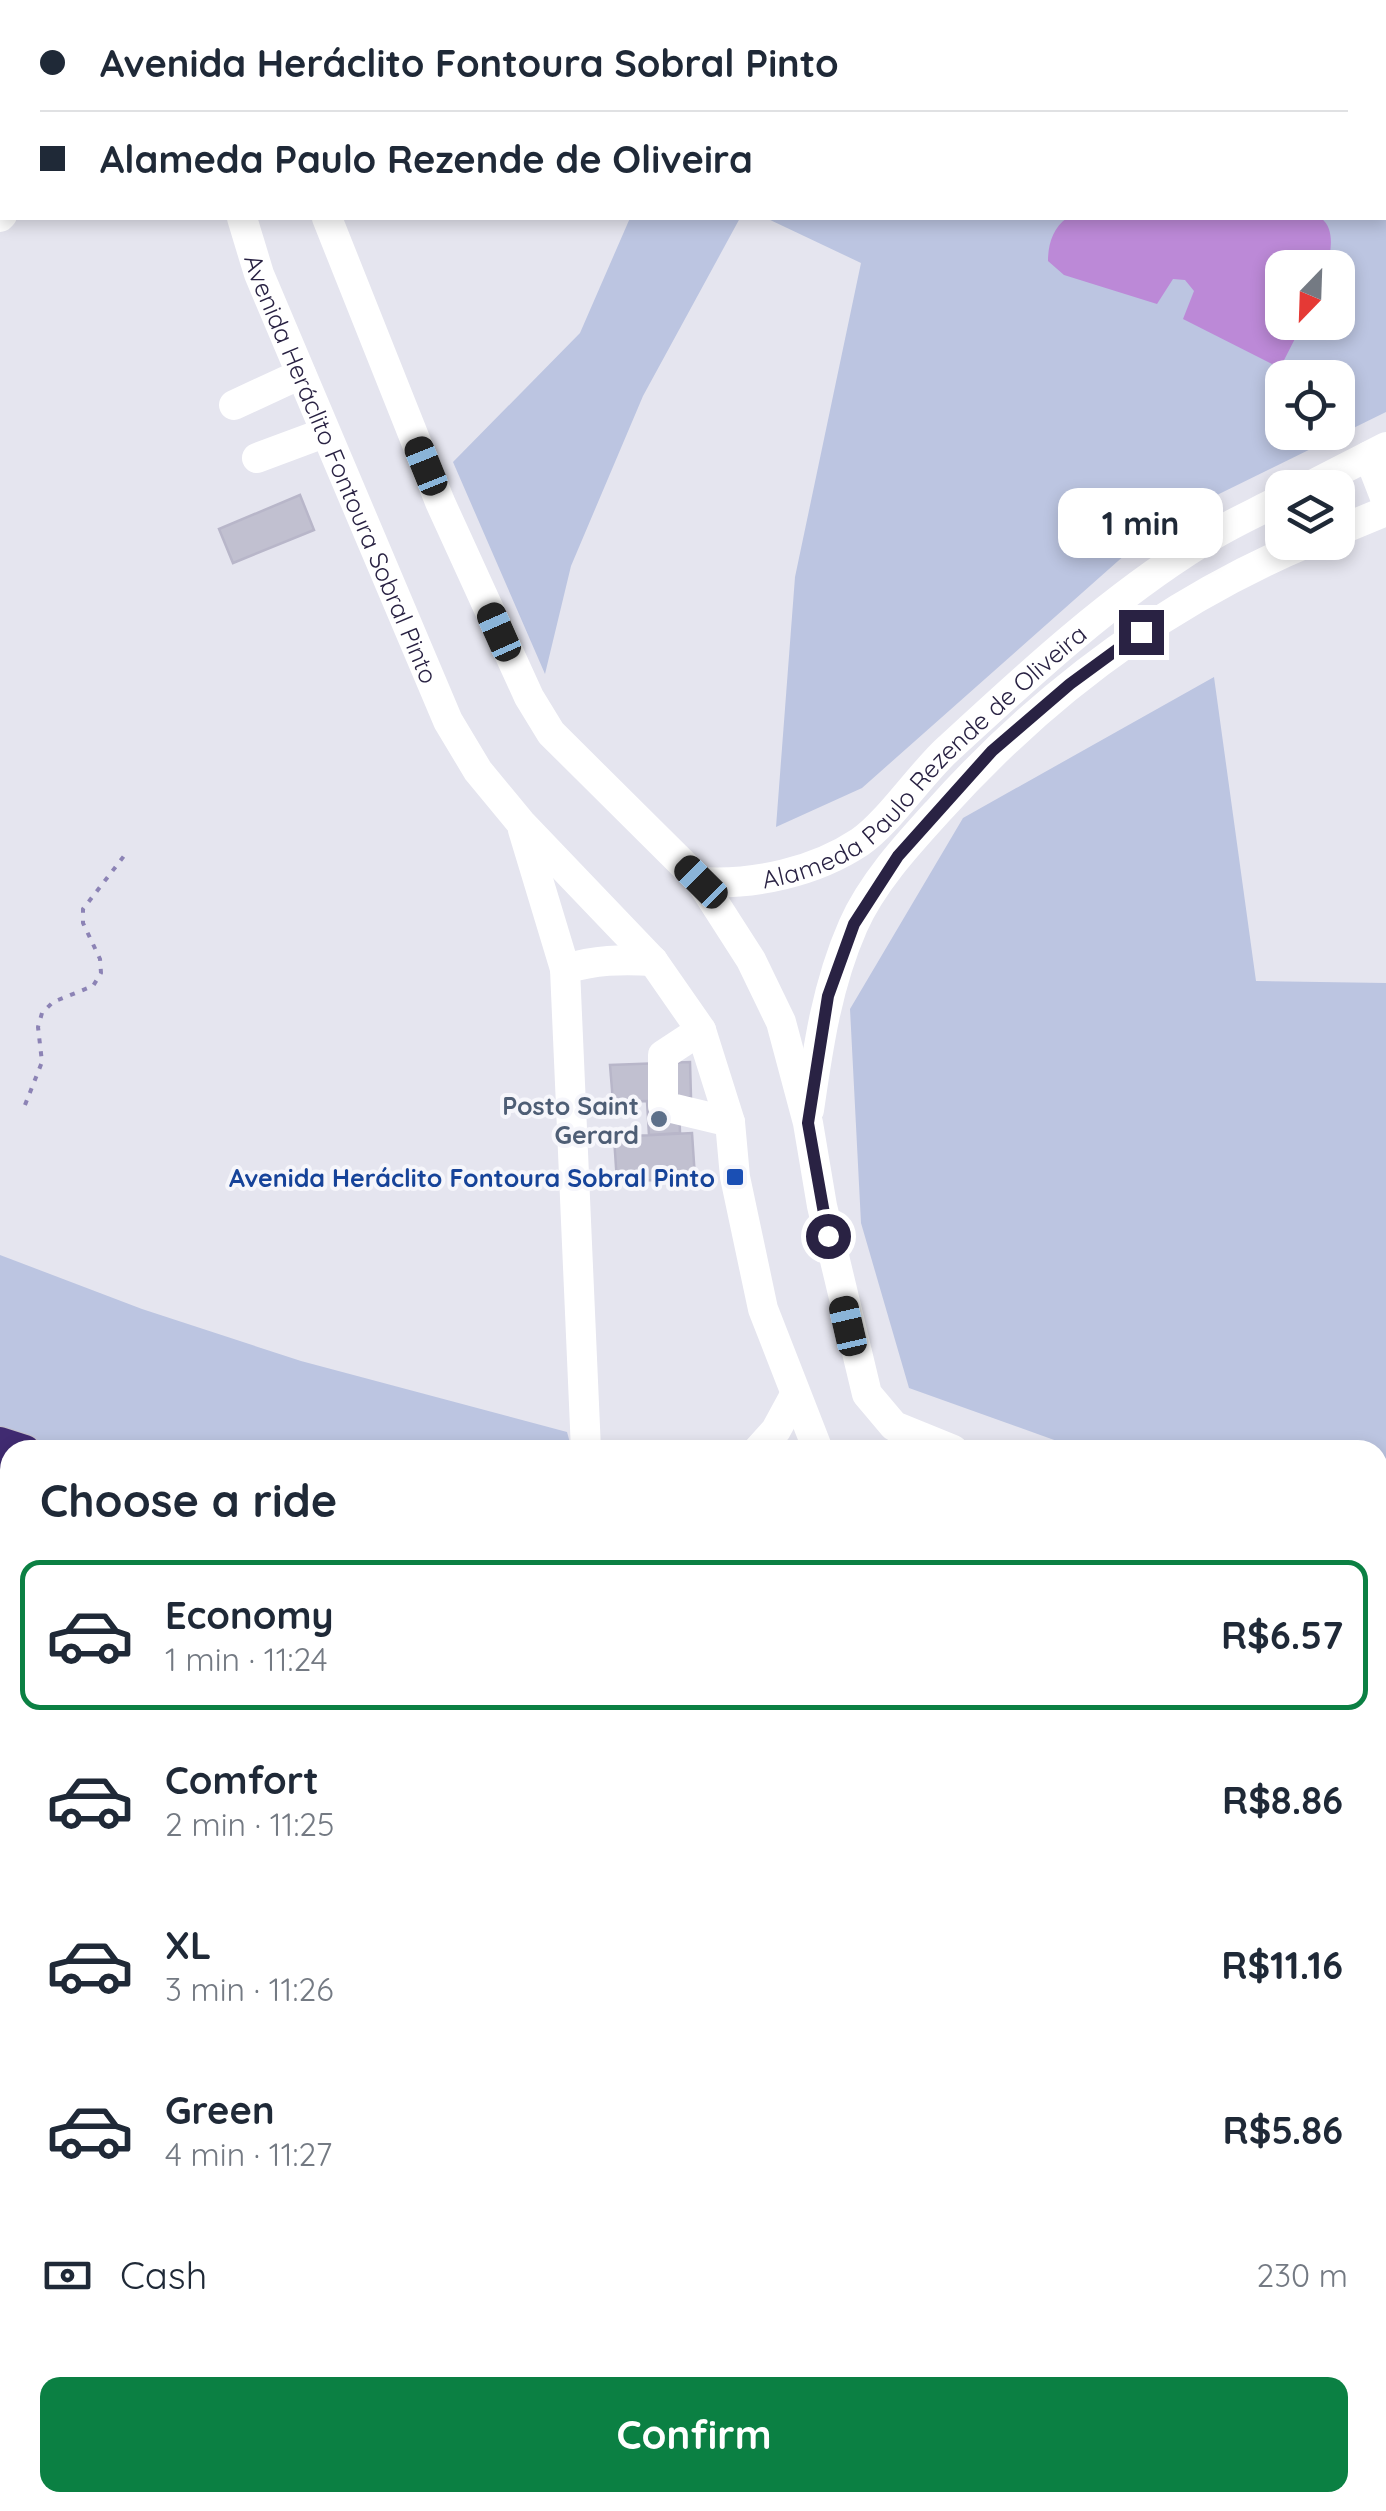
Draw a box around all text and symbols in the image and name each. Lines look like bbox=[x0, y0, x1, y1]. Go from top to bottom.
text: Avenida Heráclito Fontoura Sobral Pinto bbox=[100, 39, 839, 87]
text: Alameda Paulo Rezende de Oliveira bbox=[100, 135, 753, 183]
north arrow bbox=[1265, 250, 1355, 340]
map controls bbox=[1265, 250, 1355, 560]
street label: Avenida Heráclito Fontoura Sobral Pinto bbox=[238, 251, 446, 688]
button: locate bbox=[1265, 360, 1355, 450]
car bbox=[401, 433, 451, 499]
button: layers bbox=[1265, 470, 1355, 560]
callout: 1 min bbox=[1058, 487, 1224, 557]
text: 1 min bbox=[1102, 503, 1179, 543]
car bbox=[473, 598, 525, 666]
route end bbox=[1119, 610, 1164, 655]
street label: Alameda Paulo Rezende de Oliveira bbox=[759, 617, 1092, 894]
car bbox=[669, 850, 733, 914]
place label: Posto Saint Gerard bbox=[502, 1090, 639, 1150]
marker: Posto Saint Gerard bbox=[648, 1108, 670, 1130]
place label: Avenida Heráclito Fontoura Sobral Pinto bbox=[229, 1162, 715, 1193]
marker: Avenida Heráclito Fontoura Sobral Pinto bbox=[724, 1166, 746, 1188]
route start bbox=[806, 1214, 851, 1259]
car bbox=[827, 1293, 869, 1359]
text: Choose a ride bbox=[40, 1472, 337, 1528]
icon: car bbox=[45, 1590, 135, 1680]
text: Economy bbox=[165, 1591, 334, 1639]
text: R$6.57 bbox=[1221, 1611, 1343, 1659]
text: 1 min · 11:24 bbox=[165, 1639, 328, 1679]
icon: car bbox=[45, 1755, 135, 1845]
text: Comfort bbox=[165, 1756, 319, 1804]
text: R$8.86 bbox=[1222, 1776, 1343, 1824]
text: 2 min · 11:25 bbox=[165, 1804, 335, 1844]
icon: car bbox=[45, 1920, 135, 2010]
text: XL bbox=[165, 1921, 211, 1969]
text: R$11.16 bbox=[1221, 1941, 1343, 1989]
text: 3 min · 11:26 bbox=[165, 1969, 333, 2009]
icon: car bbox=[45, 2085, 135, 2175]
text: Green bbox=[165, 2086, 275, 2134]
text: R$5.86 bbox=[1223, 2106, 1343, 2154]
text: 4 min · 11:27 bbox=[165, 2134, 332, 2174]
icon: cash bbox=[40, 2248, 95, 2303]
text: Cash bbox=[120, 2251, 207, 2299]
text: 230 m bbox=[1257, 2255, 1348, 2295]
button: Confirm bbox=[40, 2377, 1348, 2492]

